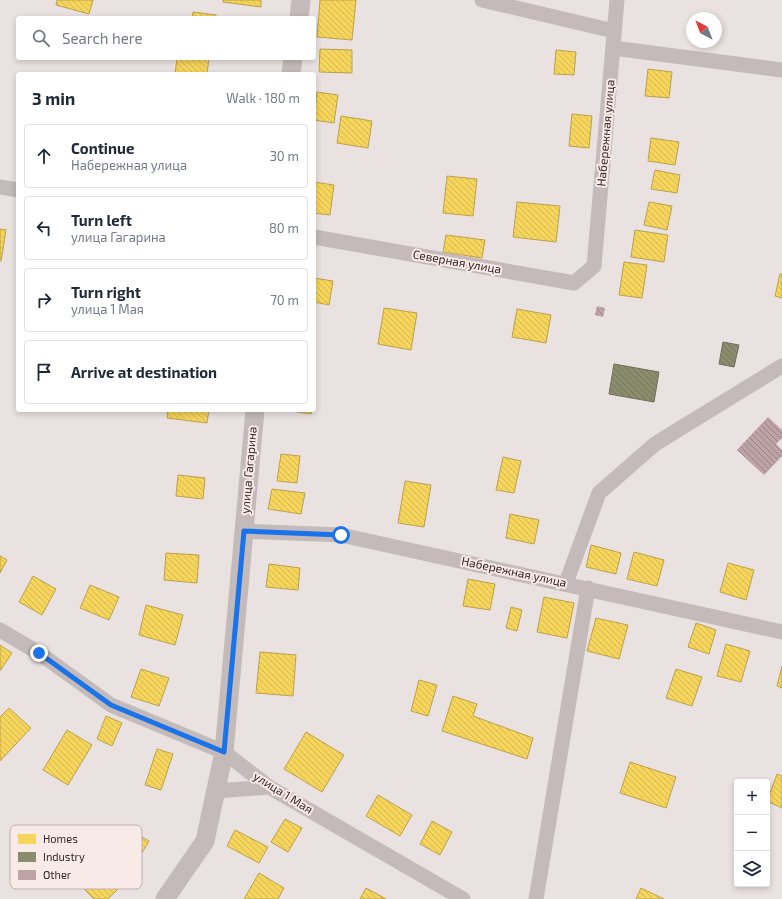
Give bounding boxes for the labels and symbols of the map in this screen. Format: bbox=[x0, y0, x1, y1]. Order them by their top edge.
north arrow bbox=[686, 12, 722, 48]
street label: Набережная улица bbox=[593, 79, 618, 187]
street label: Северная улица bbox=[412, 246, 503, 277]
street label: улица Гагарина bbox=[237, 426, 260, 514]
route start bbox=[332, 526, 350, 544]
street label: Набережная улица bbox=[460, 553, 568, 590]
route end bbox=[30, 644, 48, 662]
street label: улица 1 Мая bbox=[251, 768, 316, 817]
legend bbox=[10, 825, 142, 889]
text: Homes bbox=[43, 832, 78, 845]
text: Industry bbox=[43, 850, 85, 863]
text: Other bbox=[43, 868, 72, 881]

